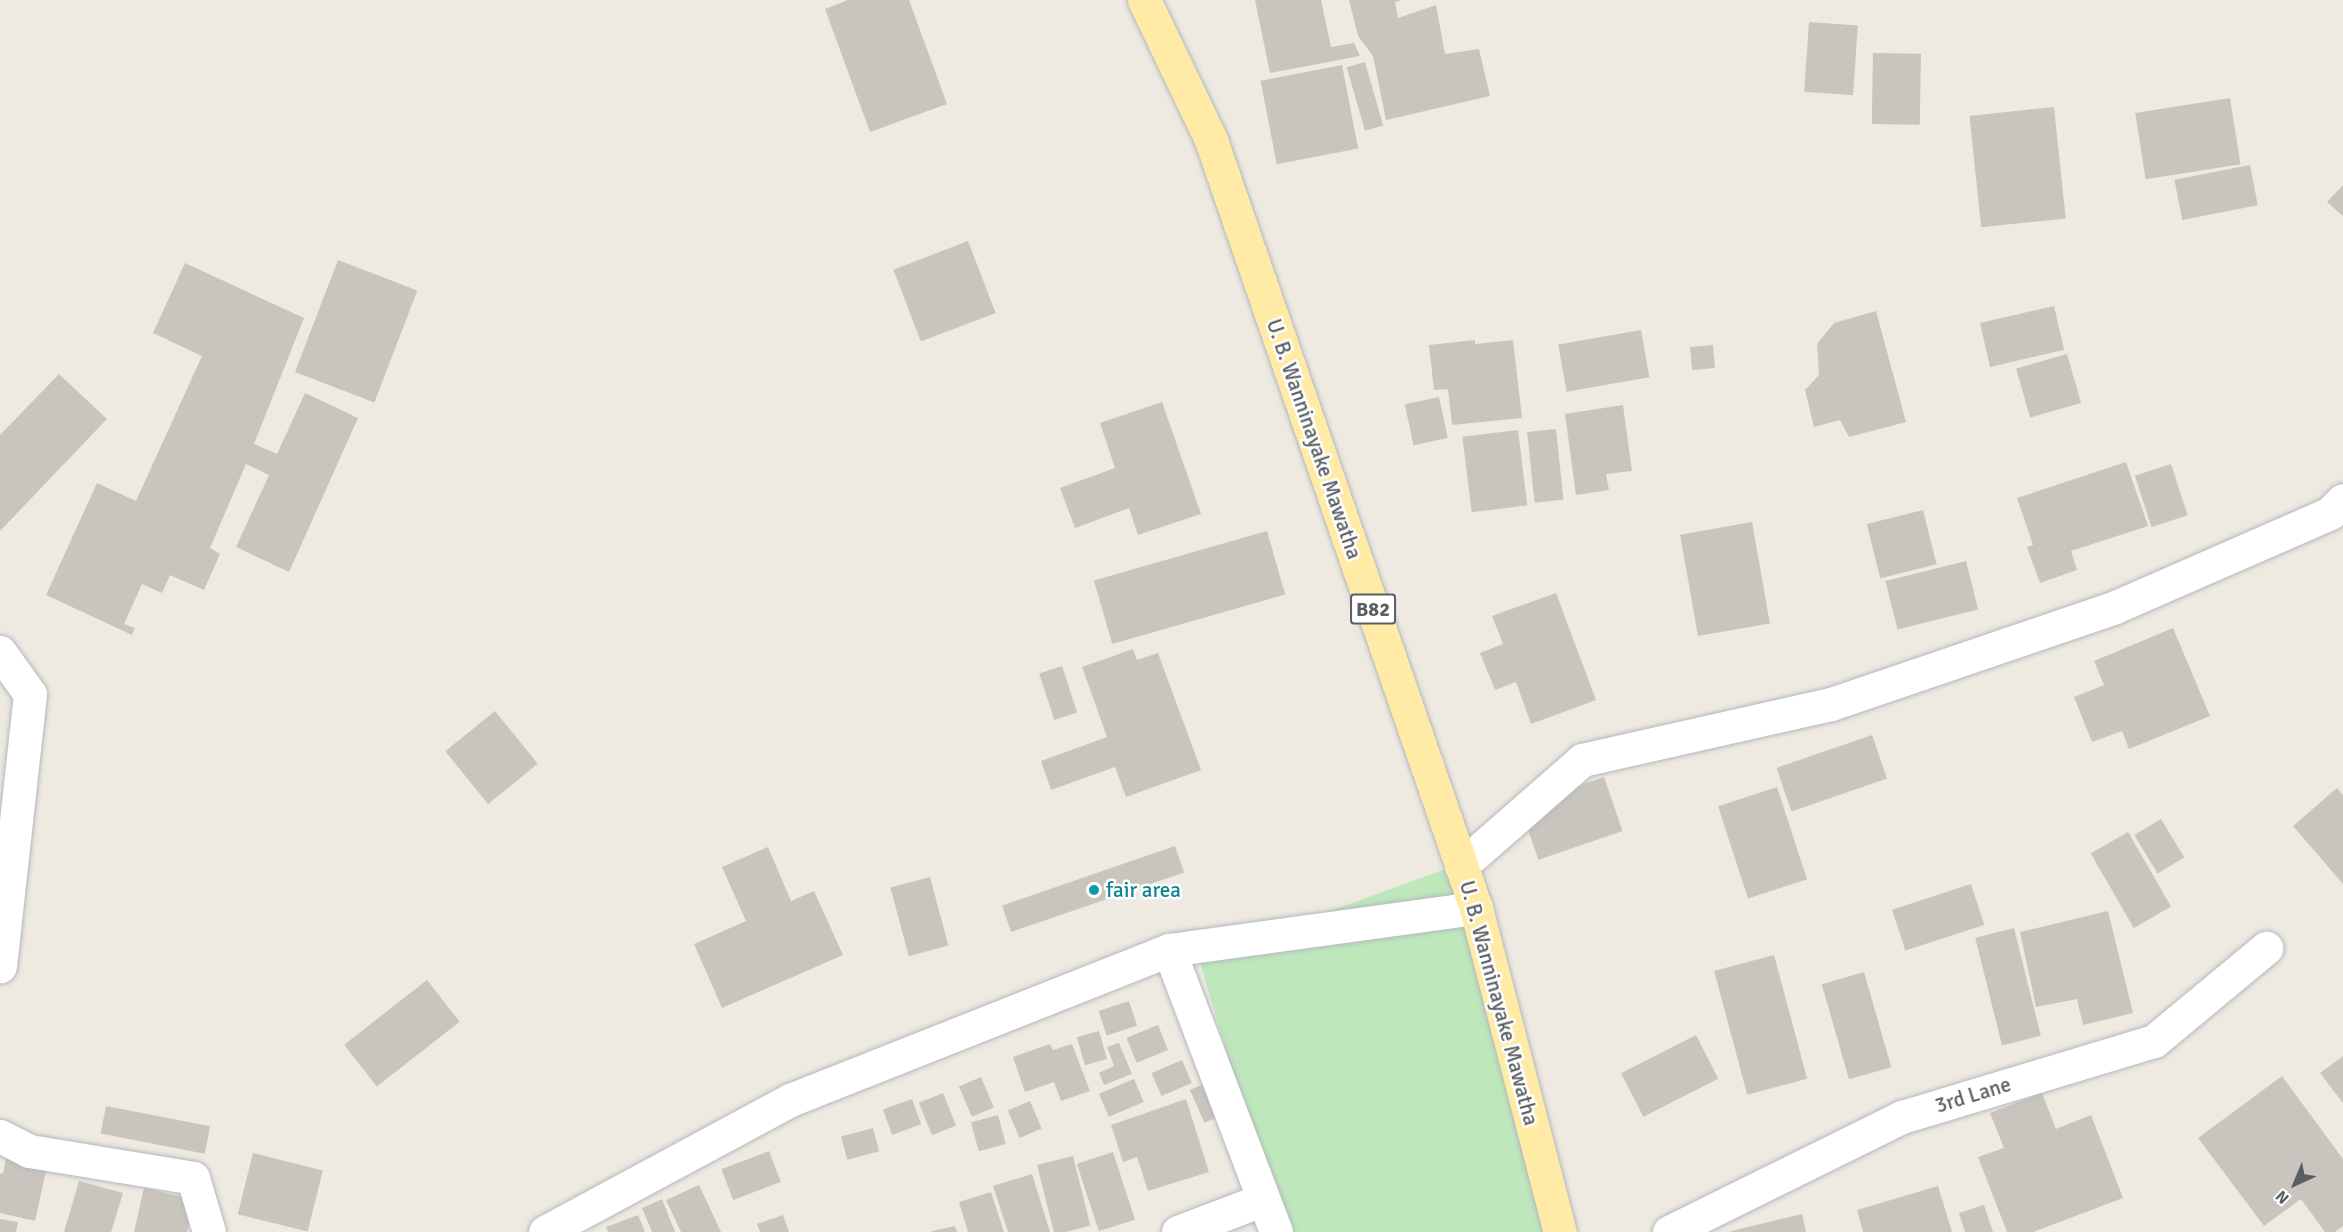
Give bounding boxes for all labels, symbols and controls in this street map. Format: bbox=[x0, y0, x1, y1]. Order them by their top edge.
street label: U. B. Wanninayake Mawatha bbox=[1261, 316, 1367, 562]
road number: B82 bbox=[1349, 592, 1397, 626]
place label: fair area bbox=[1106, 877, 1181, 903]
street label: U. B. Wanninayake Mawatha bbox=[1454, 878, 1544, 1128]
marker: fair area bbox=[1087, 883, 1101, 897]
street label: 3rd Lane bbox=[1932, 1072, 2014, 1118]
north arrow bbox=[2265, 1154, 2325, 1214]
text: N bbox=[2272, 1186, 2293, 1208]

